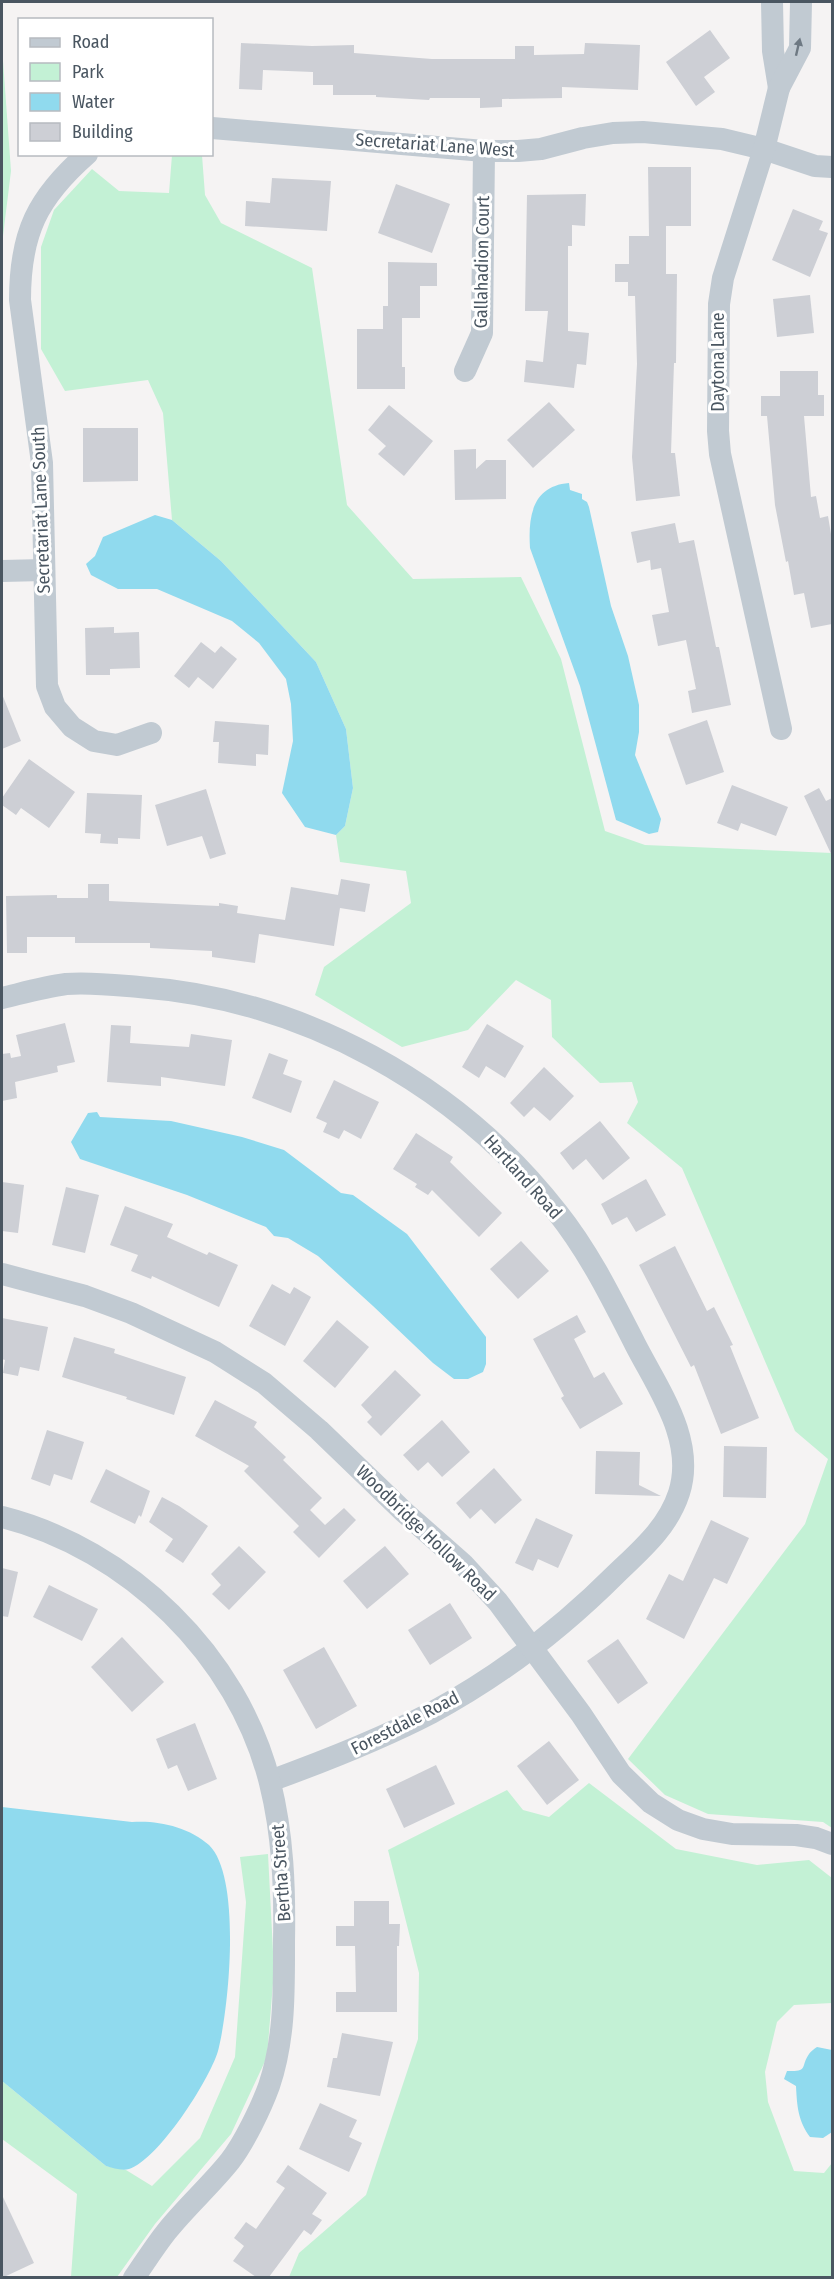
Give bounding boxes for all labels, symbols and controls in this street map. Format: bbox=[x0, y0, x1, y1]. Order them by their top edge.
legend bbox=[18, 18, 213, 156]
text: Road bbox=[72, 31, 109, 53]
one-way arrow bbox=[794, 37, 803, 56]
text: Park bbox=[72, 61, 105, 83]
text: Water bbox=[72, 91, 115, 113]
text: Building bbox=[72, 121, 133, 143]
street label: Secretariat Lane West bbox=[355, 128, 515, 162]
street label: Gallahadion Court bbox=[470, 195, 494, 329]
street label: Daytona Lane bbox=[707, 312, 729, 412]
street label: Secretariat Lane South bbox=[27, 426, 55, 594]
street label: Hartland Road bbox=[479, 1130, 567, 1224]
street label: Woodbridge Hollow Road bbox=[352, 1461, 500, 1605]
street label: Forestdale Road bbox=[347, 1686, 463, 1760]
street label: Bertha Street bbox=[267, 1823, 295, 1923]

